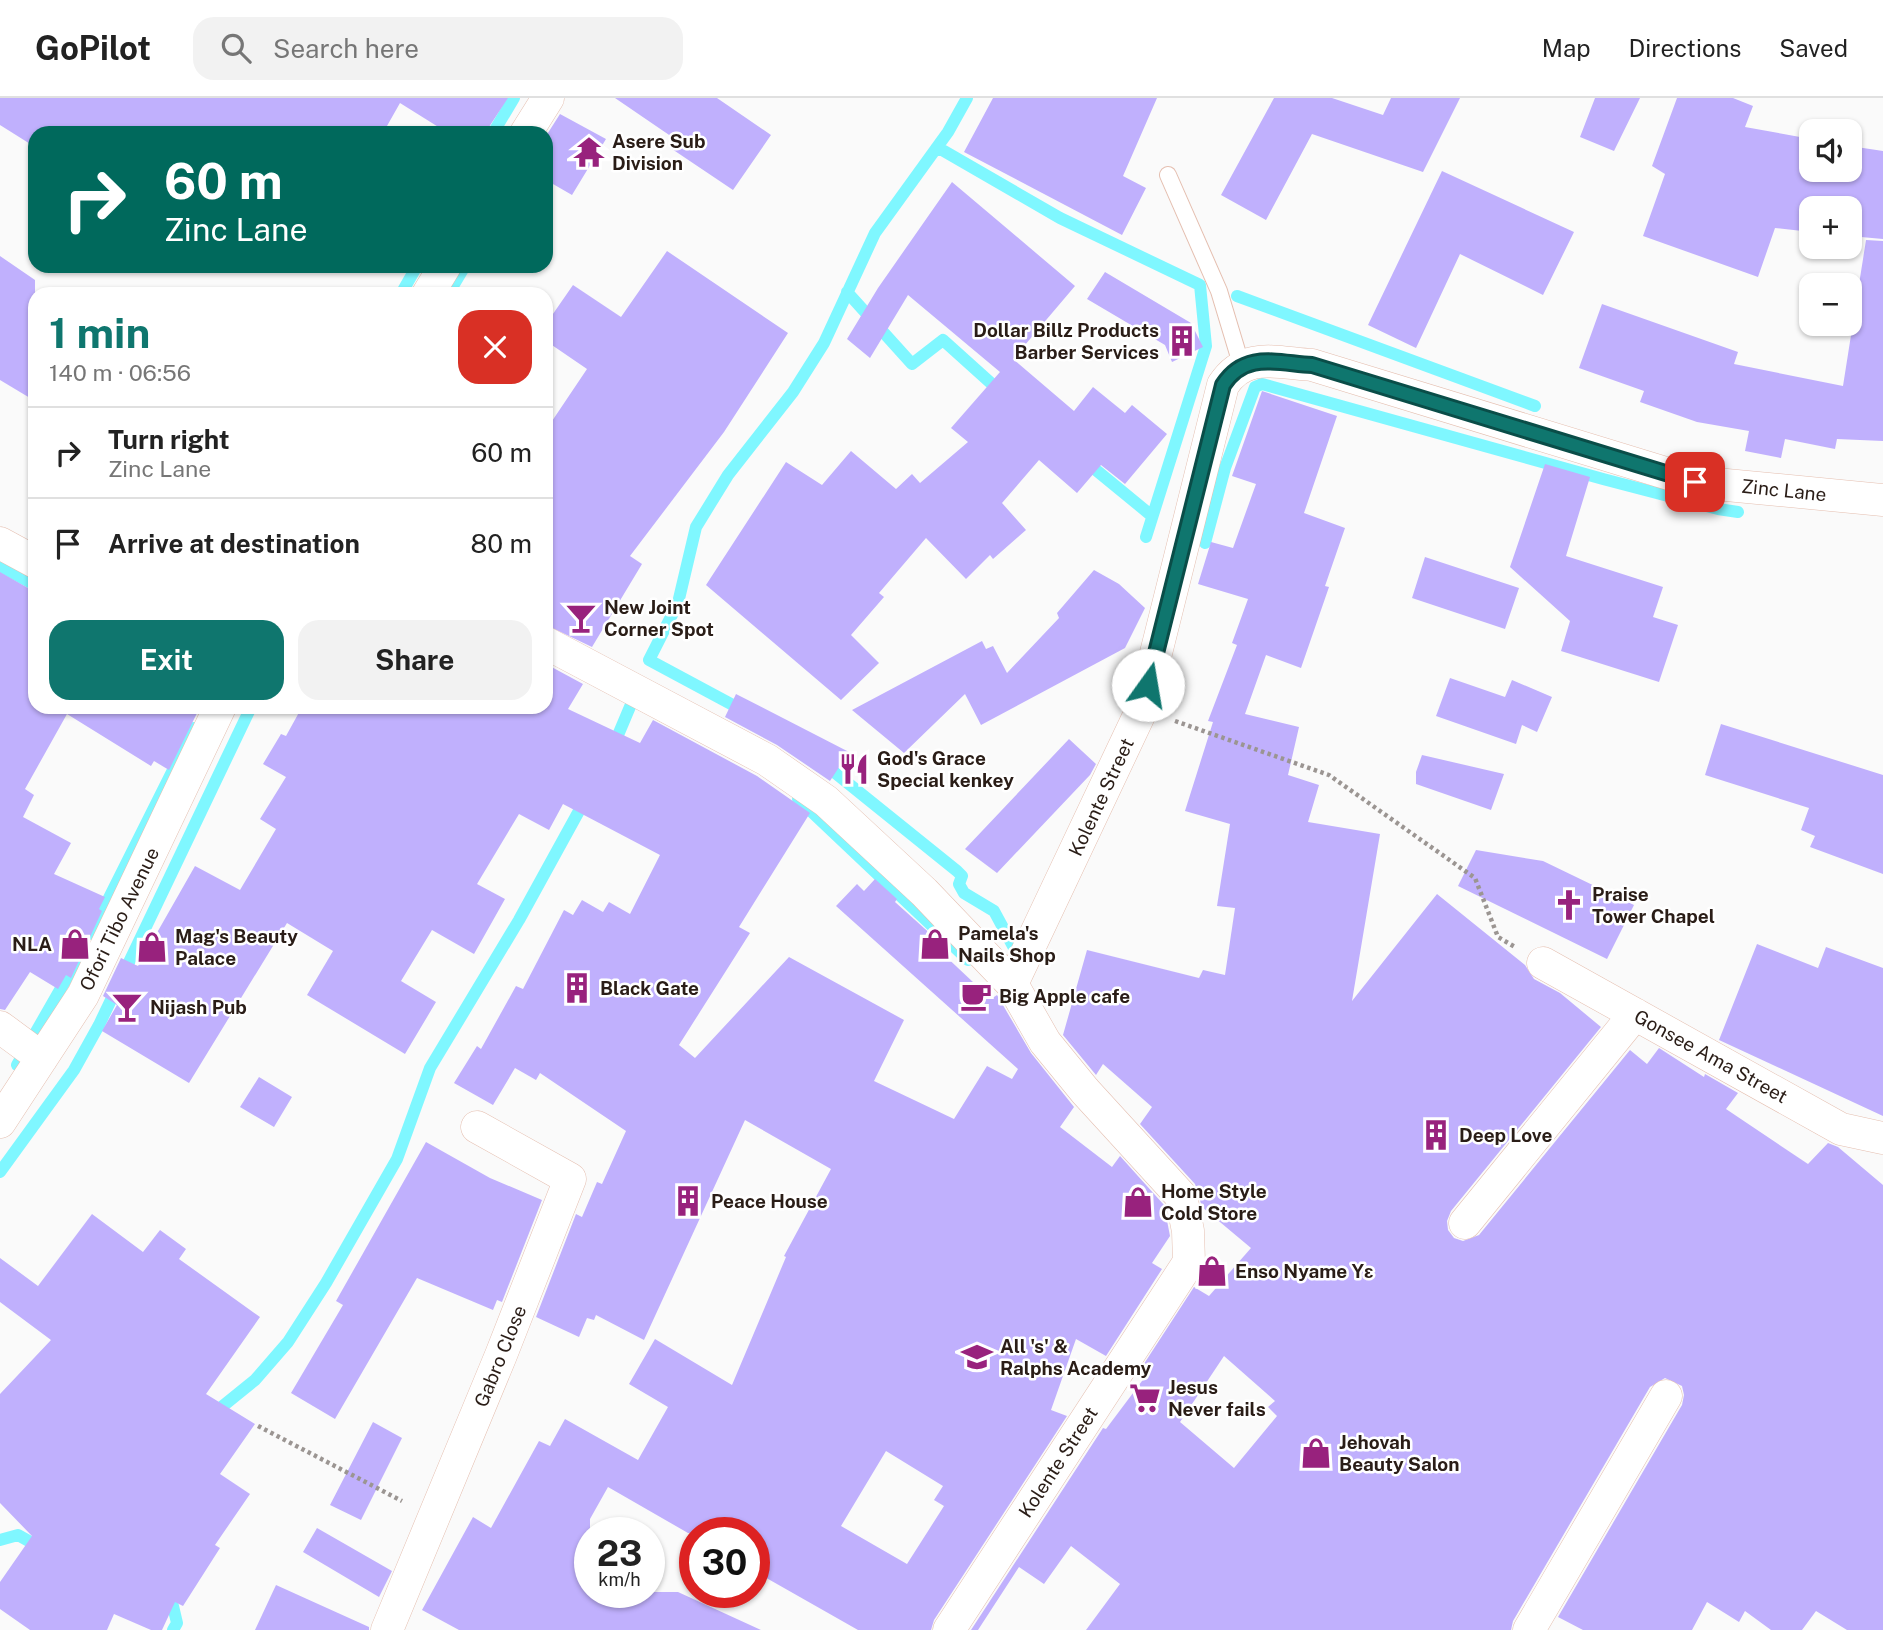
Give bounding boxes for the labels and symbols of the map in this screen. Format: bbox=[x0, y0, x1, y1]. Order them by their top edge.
place label: Asere Sub Division bbox=[612, 130, 706, 174]
temple icon: Asere Sub Division bbox=[572, 135, 606, 169]
place label: Dollar Billz Products Barber Services bbox=[973, 319, 1159, 363]
building icon: Dollar Billz Products Barber Services bbox=[1165, 324, 1199, 358]
pin bbox=[1665, 452, 1725, 512]
street label: Zinc Lane bbox=[1740, 475, 1828, 505]
place label: New Joint Corner Spot bbox=[604, 596, 714, 640]
bar icon: New Joint Corner Spot bbox=[564, 601, 598, 635]
position arrow bbox=[1111, 648, 1185, 722]
street label: Kolente Street bbox=[1064, 735, 1138, 859]
place label: God's Grace Special kenkey bbox=[877, 747, 1014, 791]
restaurant icon: God's Grace Special kenkey bbox=[837, 752, 871, 786]
street label: Ofori Tibo Avenue bbox=[75, 844, 163, 994]
place label: Praise Tower Chapel bbox=[1592, 883, 1715, 927]
church icon: Praise Tower Chapel bbox=[1552, 888, 1586, 922]
place label: Pamela's Nails Shop bbox=[958, 922, 1056, 966]
place label: Mag's Beauty Palace bbox=[175, 925, 298, 969]
shop icon: NLA bbox=[58, 927, 92, 961]
shop icon: Pamela's Nails Shop bbox=[918, 927, 952, 961]
shop icon: Mag's Beauty Palace bbox=[135, 930, 169, 964]
place label: NLA bbox=[12, 933, 52, 955]
building icon: Black Gate bbox=[560, 971, 594, 1005]
place label: Black Gate bbox=[600, 977, 699, 999]
cafe icon: Big Apple cafe bbox=[959, 979, 993, 1013]
place label: Big Apple cafe bbox=[999, 985, 1130, 1007]
bar icon: Nijash Pub bbox=[110, 990, 144, 1024]
place label: Nijash Pub bbox=[150, 996, 247, 1018]
street label: Gonsee Ama Street bbox=[1631, 1005, 1791, 1107]
building icon: Deep Love bbox=[1419, 1118, 1453, 1152]
place label: Deep Love bbox=[1459, 1124, 1552, 1146]
place label: Home Style Cold Store bbox=[1161, 1180, 1267, 1224]
building icon: Peace House bbox=[671, 1184, 705, 1218]
shop icon: Home Style Cold Store bbox=[1121, 1185, 1155, 1219]
place label: Peace House bbox=[711, 1190, 828, 1212]
shop icon: Enso Nyame Yɛ bbox=[1195, 1254, 1229, 1288]
place label: Enso Nyame Yɛ bbox=[1235, 1260, 1374, 1282]
street label: Gabro Close bbox=[470, 1302, 530, 1410]
place label: All 's' & Ralphs Academy bbox=[1000, 1335, 1152, 1379]
school or university icon: All 's' & Ralphs Academy bbox=[960, 1340, 994, 1374]
place label: Jesus Never fails bbox=[1168, 1376, 1266, 1420]
supermarket icon: Jesus Never fails bbox=[1128, 1381, 1162, 1415]
street label: Kolente Street bbox=[1014, 1402, 1102, 1522]
place label: Jehovah Beauty Salon bbox=[1339, 1431, 1460, 1475]
shop icon: Jehovah Beauty Salon bbox=[1299, 1436, 1333, 1470]
speed limit sign: 30 bbox=[679, 1517, 770, 1608]

